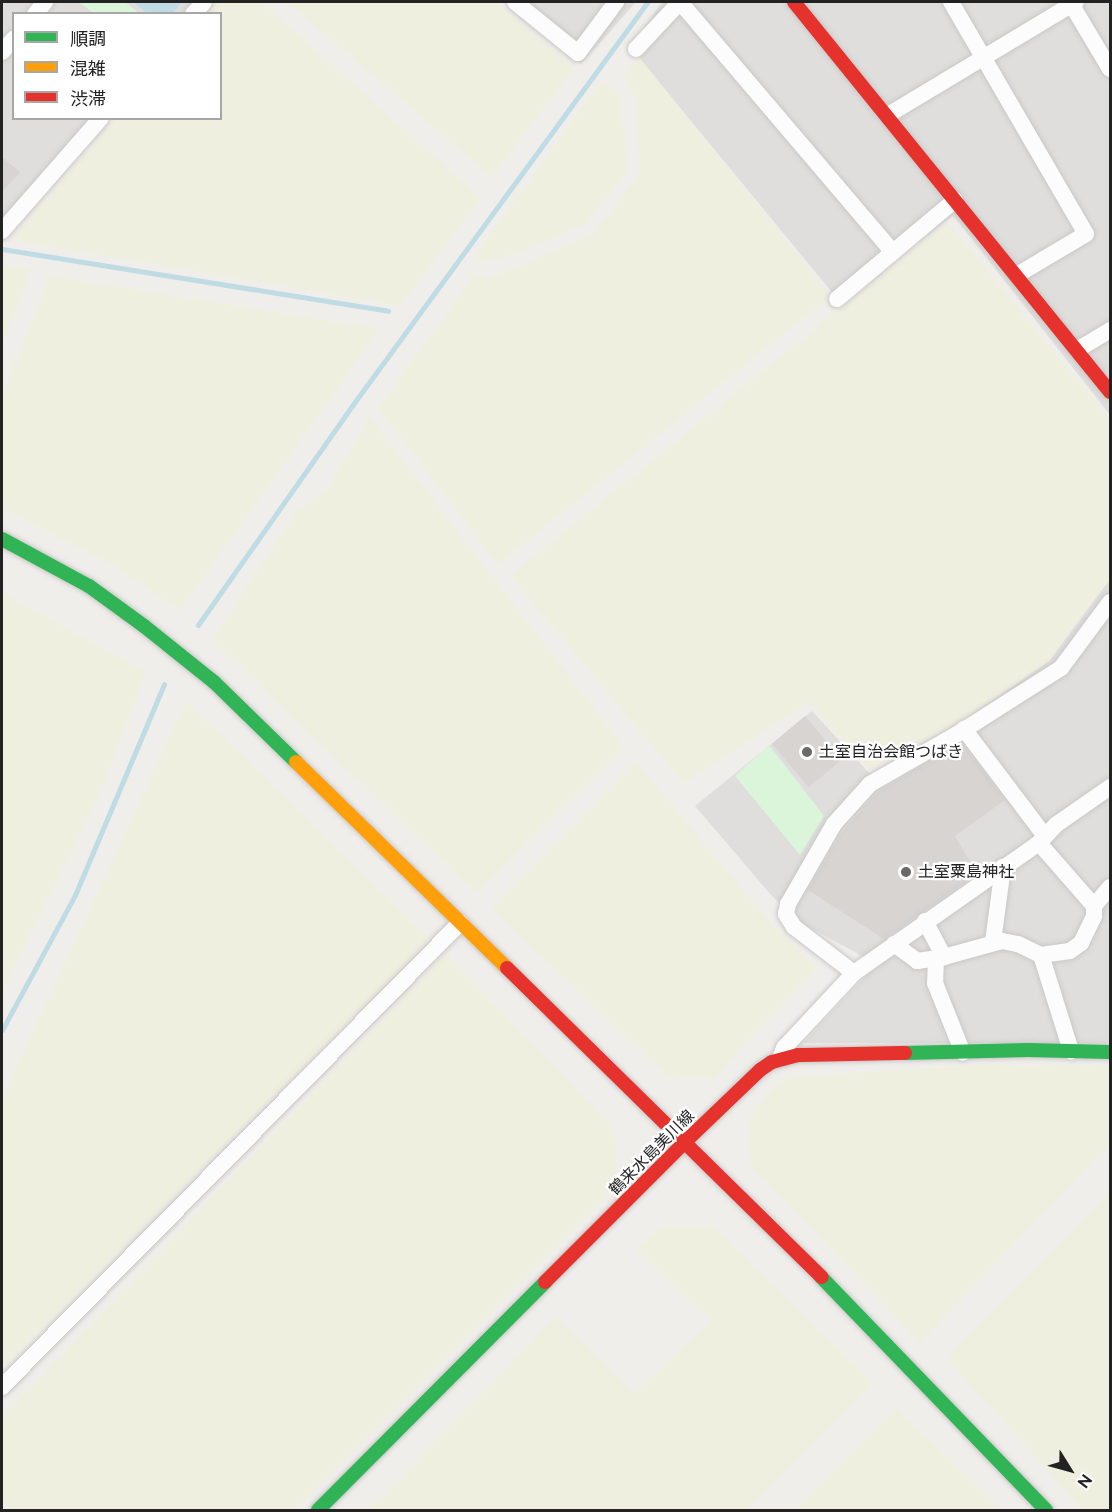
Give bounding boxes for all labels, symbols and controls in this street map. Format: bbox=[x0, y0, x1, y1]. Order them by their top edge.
legend bbox=[12, 12, 222, 120]
text: 順調 bbox=[70, 28, 106, 49]
text: 混雑 bbox=[70, 58, 106, 79]
text: 渋滞 bbox=[70, 88, 106, 109]
place label: 土室自治会館つばき bbox=[819, 742, 963, 762]
marker: 土室自治会館つばき bbox=[800, 745, 814, 759]
place label: 土室粟島神社 bbox=[918, 862, 1014, 882]
marker: 土室粟島神社 bbox=[899, 865, 913, 879]
street label: 鶴来水島美川線 bbox=[606, 1107, 698, 1199]
north arrow bbox=[1040, 1440, 1100, 1500]
text: N bbox=[1074, 1471, 1096, 1492]

